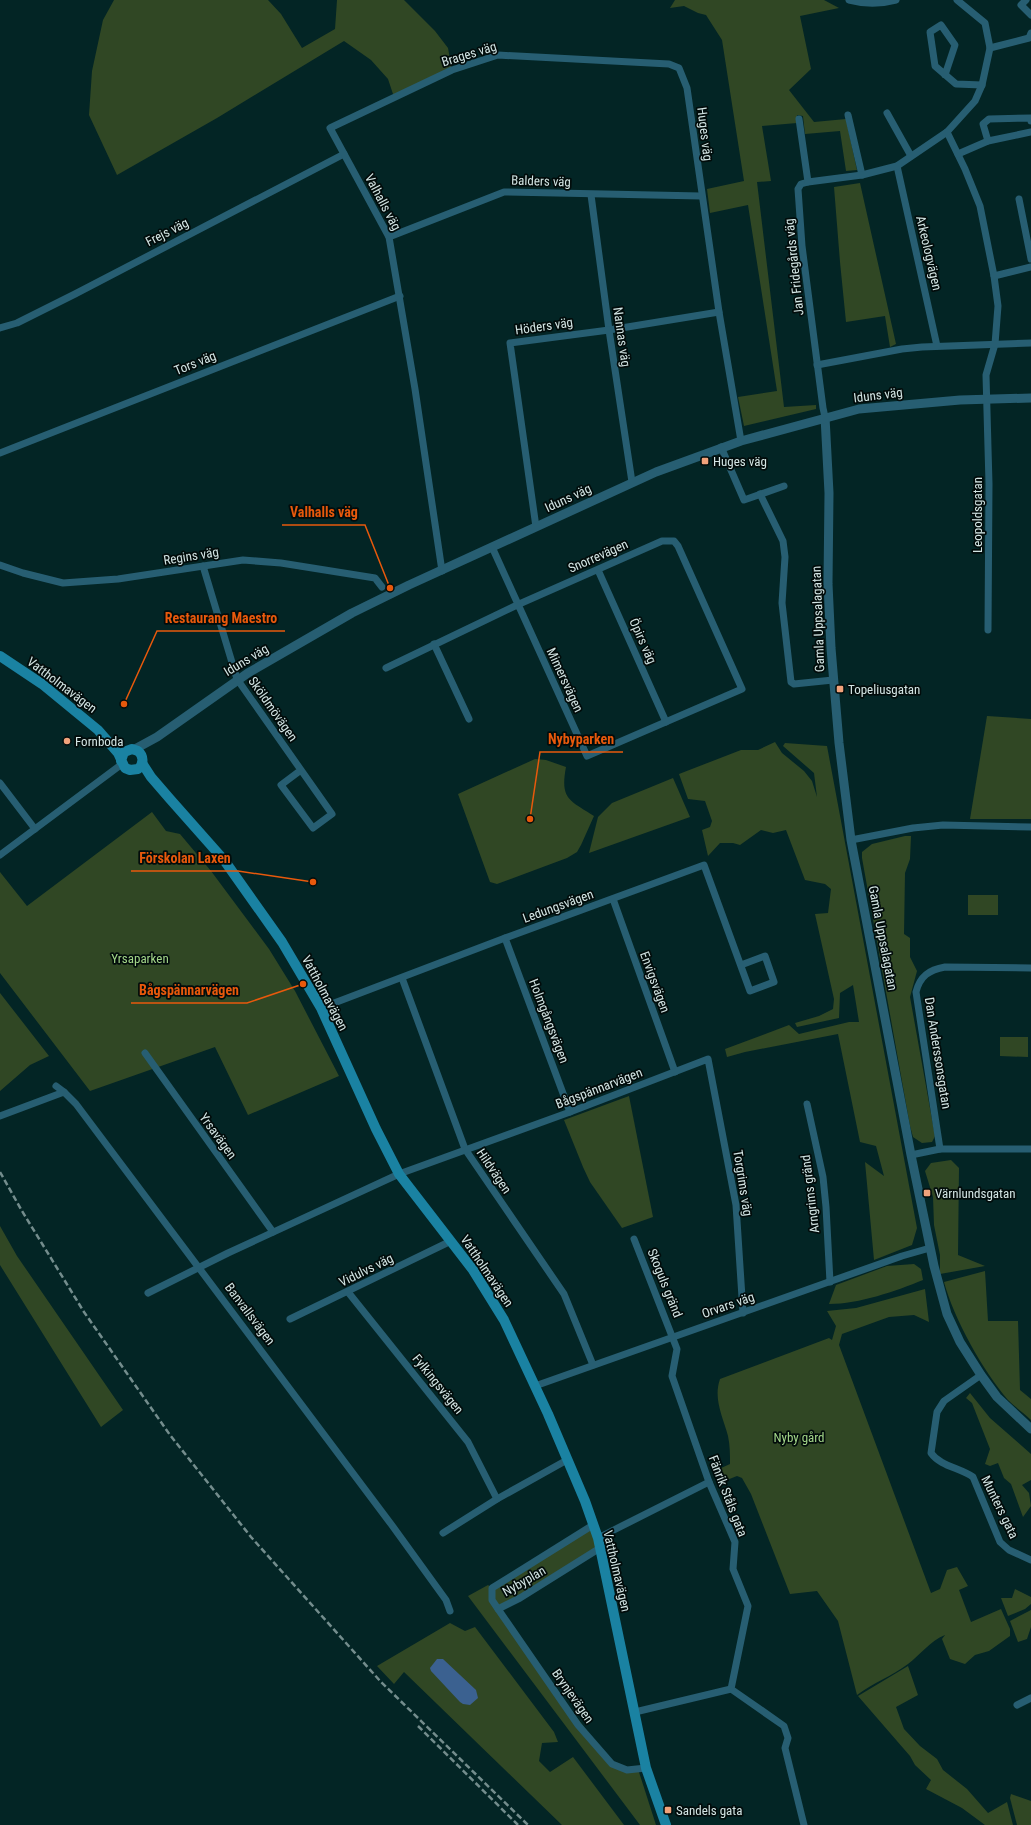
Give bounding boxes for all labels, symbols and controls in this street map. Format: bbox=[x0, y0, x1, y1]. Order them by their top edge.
street label: Brages väg bbox=[440, 39, 498, 69]
street label: Huges väg bbox=[694, 106, 716, 162]
street label: Valhalls väg bbox=[362, 171, 404, 233]
street label: Balders väg bbox=[511, 172, 571, 190]
street label: Arkeologvägen bbox=[913, 214, 945, 292]
street label: Frejs väg bbox=[143, 215, 191, 249]
street label: Jan Fridegårds väg bbox=[781, 218, 807, 316]
street label: Nannas väg bbox=[610, 306, 634, 368]
street label: Höders väg bbox=[514, 315, 574, 337]
street label: Tors väg bbox=[172, 348, 218, 378]
street label: Iduns väg bbox=[853, 385, 903, 405]
place label: Huges väg bbox=[713, 454, 767, 469]
marker: Huges väg bbox=[700, 456, 710, 466]
street label: Leopoldsgatan bbox=[970, 477, 985, 553]
street label: Iduns väg bbox=[542, 481, 594, 515]
callout: Valhalls väg bbox=[282, 499, 365, 525]
text: Valhalls väg bbox=[290, 504, 358, 520]
street label: Snorrevägen bbox=[566, 536, 630, 576]
street label: Regins väg bbox=[162, 544, 220, 568]
street label: Gamla Uppsalagatan bbox=[809, 566, 827, 672]
callout: Restaurang Maestro bbox=[157, 605, 285, 631]
text: Restaurang Maestro bbox=[165, 610, 277, 626]
street label: Öpirs väg bbox=[626, 616, 660, 666]
street label: Iduns väg bbox=[221, 641, 271, 679]
street label: Mimersvägen bbox=[544, 646, 586, 714]
street label: Vattholmavägen bbox=[24, 654, 100, 716]
street label: Sköldmövägen bbox=[245, 674, 301, 744]
place label: Topeliusgatan bbox=[848, 682, 920, 697]
marker: Topeliusgatan bbox=[835, 684, 845, 694]
callout: Nybyparken bbox=[540, 726, 623, 752]
text: Nybyparken bbox=[548, 731, 614, 747]
place label: Fornboda bbox=[75, 734, 124, 749]
marker: Fornboda bbox=[62, 736, 72, 746]
callout: Förskolan Laxen bbox=[131, 845, 238, 871]
text: Förskolan Laxen bbox=[139, 850, 231, 866]
street label: Gamla Uppsalagatan bbox=[865, 884, 901, 992]
street label: Ledungsvägen bbox=[521, 886, 595, 926]
street label: Envigsvägen bbox=[637, 949, 673, 1015]
park label: Yrsaparken bbox=[111, 951, 169, 966]
street label: Vattholmavägen bbox=[299, 953, 351, 1033]
callout: Bågspännarvägen bbox=[131, 977, 247, 1003]
street label: Holmgångsvägen bbox=[526, 977, 572, 1065]
text: Bågspännarvägen bbox=[139, 982, 239, 998]
street label: Dan Anderssonsgatan bbox=[922, 996, 954, 1110]
street label: Bågspännarvägen bbox=[554, 1065, 644, 1111]
street label: Yrsavägen bbox=[196, 1110, 240, 1162]
street label: Hildvägen bbox=[474, 1146, 514, 1196]
street label: Torgrims väg bbox=[730, 1149, 756, 1217]
street label: Arngrims gränd bbox=[798, 1154, 822, 1234]
place label: Värnlundsgatan bbox=[935, 1186, 1015, 1201]
marker: Värnlundsgatan bbox=[922, 1188, 932, 1198]
street label: Vattholmavägen bbox=[458, 1232, 516, 1310]
street label: Skoguls gränd bbox=[644, 1246, 686, 1320]
street label: Vidulvs väg bbox=[336, 1250, 396, 1290]
street label: Banvallsvägen bbox=[222, 1280, 278, 1348]
street label: Orvars väg bbox=[700, 1289, 756, 1321]
street label: Fylkingsvägen bbox=[409, 1351, 467, 1417]
park label: Nyby gård bbox=[773, 1430, 825, 1445]
street label: Fänrik Ståls gata bbox=[706, 1453, 750, 1539]
street label: Munters gata bbox=[978, 1473, 1022, 1541]
street label: Vattholmavägen bbox=[600, 1529, 634, 1613]
street label: Nybyplan bbox=[500, 1563, 548, 1599]
street label: Brynjevägen bbox=[549, 1666, 597, 1726]
place label: Sandels gata bbox=[676, 1803, 742, 1818]
marker: Sandels gata bbox=[663, 1805, 673, 1815]

